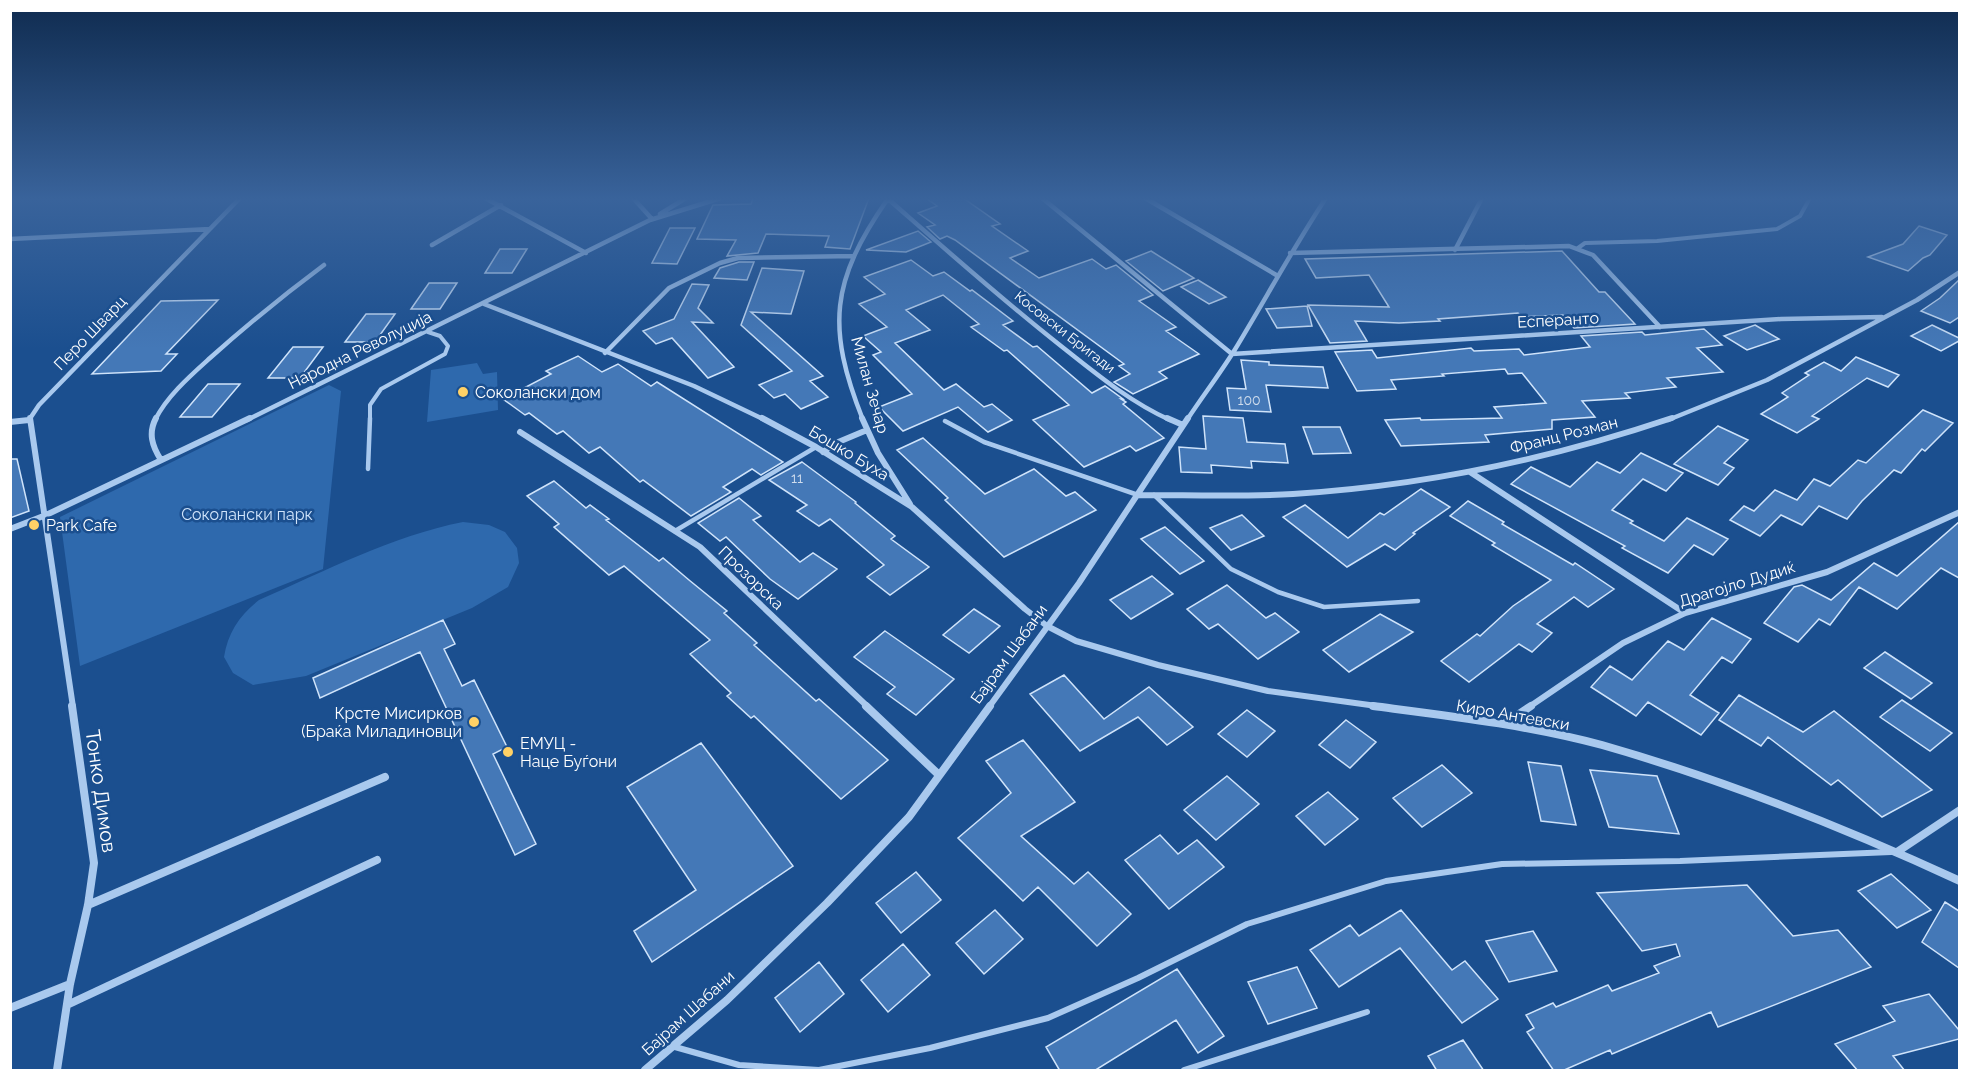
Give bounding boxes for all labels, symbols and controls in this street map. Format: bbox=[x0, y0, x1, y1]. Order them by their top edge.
street label: Косовски Бригади bbox=[1012, 288, 1118, 376]
street label: Перо Шварц bbox=[50, 292, 130, 374]
street label: Народна Револуција bbox=[285, 307, 435, 393]
street label: Есперанто bbox=[1517, 308, 1599, 332]
street label: Милан Зечар bbox=[847, 334, 893, 436]
place label: Соколански дом bbox=[475, 383, 601, 402]
marker: Соколански дом bbox=[456, 385, 470, 399]
house number: 100 bbox=[1237, 392, 1261, 408]
street label: Франц Розман bbox=[1508, 412, 1620, 458]
street label: Бошко Буха bbox=[806, 422, 892, 484]
house number: 11 bbox=[791, 470, 803, 486]
park label: Соколански парк bbox=[181, 505, 313, 524]
place label: Park Cafe bbox=[46, 516, 117, 535]
marker: Park Cafe bbox=[27, 518, 41, 532]
street label: Прозорска bbox=[714, 542, 788, 614]
street label: Драгојло Дудиќ bbox=[1677, 557, 1797, 611]
street label: Бајрам Шабани bbox=[967, 601, 1051, 707]
street label: Киро Антевски bbox=[1455, 696, 1571, 734]
place label: Крсте Мисирков (Браќа Миладиновци bbox=[301, 704, 462, 741]
marker: Крсте Мисирков (Браќа Миладиновци bbox=[467, 715, 481, 729]
street label: Тонко Димов bbox=[80, 728, 122, 854]
place label: ЕМУЦ - Наце Буѓони bbox=[520, 734, 617, 771]
marker: ЕМУЦ - Наце Буѓони bbox=[501, 745, 515, 759]
street label: Бајрам Шабани bbox=[638, 967, 738, 1059]

